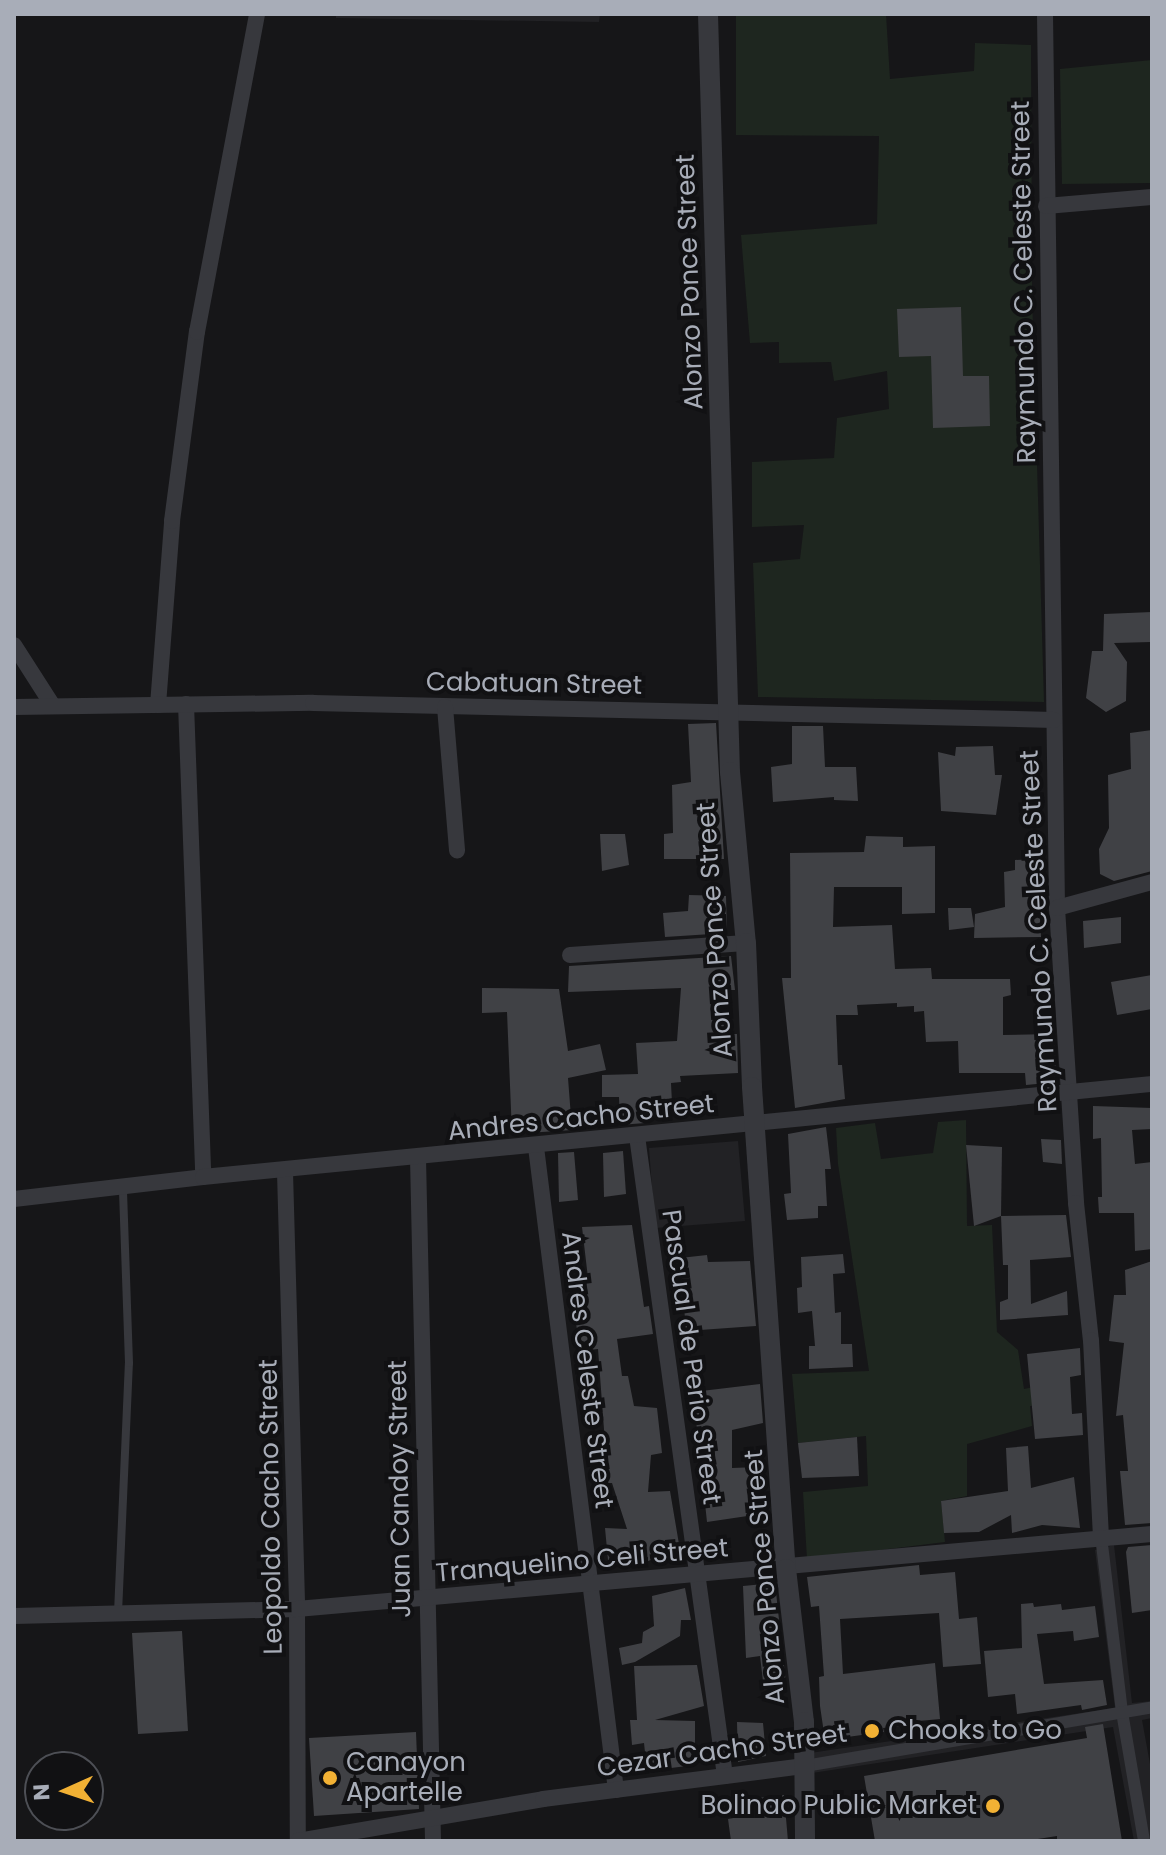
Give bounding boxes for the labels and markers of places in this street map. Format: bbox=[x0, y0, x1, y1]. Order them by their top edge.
place label: Chooks to Go bbox=[888, 1715, 1062, 1747]
marker: Chooks to Go bbox=[863, 1722, 881, 1740]
place label: Canayon Apartelle bbox=[346, 1747, 466, 1808]
marker: Canayon Apartelle bbox=[321, 1769, 339, 1787]
place label: Bolinao Public Market bbox=[700, 1790, 977, 1822]
marker: Bolinao Public Market bbox=[984, 1797, 1002, 1815]

